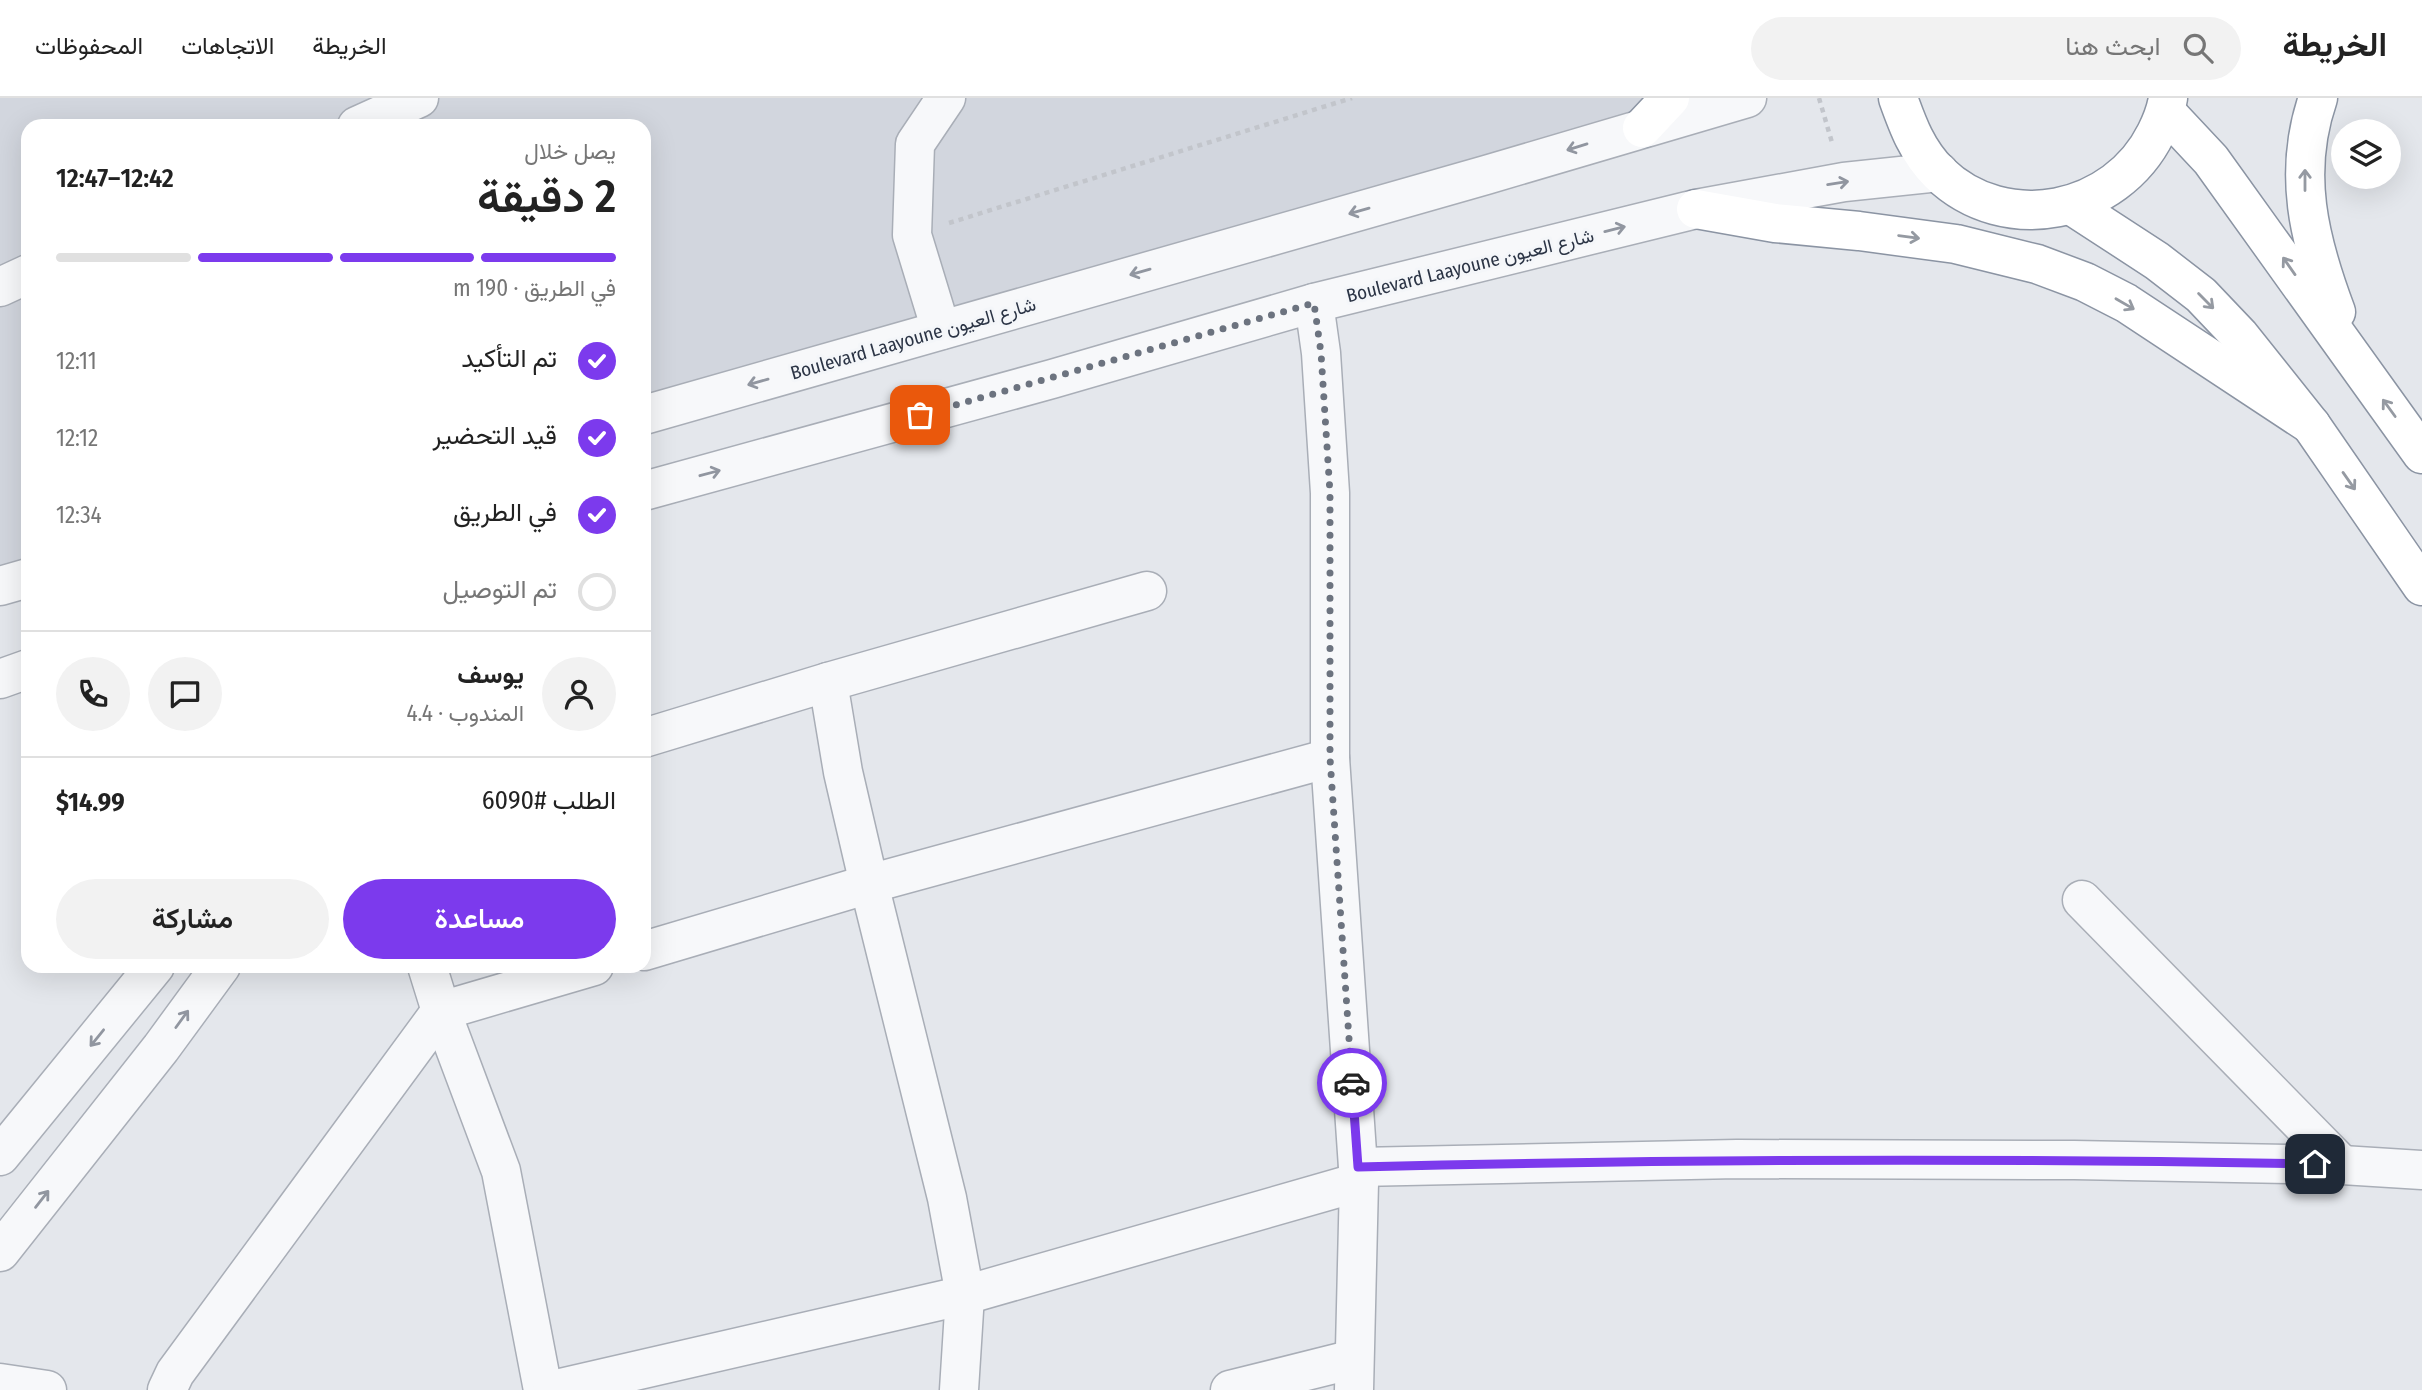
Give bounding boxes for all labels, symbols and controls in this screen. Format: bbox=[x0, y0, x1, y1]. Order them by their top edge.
search box bbox=[1751, 17, 2241, 80]
text: الخريطة bbox=[2283, 25, 2387, 65]
icon: search bbox=[2179, 29, 2217, 67]
text: ابحث هنا bbox=[2065, 31, 2161, 62]
text: المحفوظات bbox=[35, 32, 143, 60]
text: الاتجاهات bbox=[181, 32, 274, 60]
text: الخريطة bbox=[312, 32, 387, 60]
map controls bbox=[2331, 119, 2401, 189]
button: layers bbox=[2331, 119, 2401, 189]
text: يصل خلال bbox=[524, 137, 616, 165]
one-way arrow bbox=[1566, 142, 1588, 155]
text: 12:42–12:47 bbox=[56, 163, 174, 194]
text: 2 دقيقة bbox=[477, 169, 616, 224]
one-way arrow bbox=[2298, 169, 2311, 192]
one-way arrow bbox=[1826, 176, 1849, 189]
one-way arrow bbox=[1348, 205, 1370, 218]
one-way arrow bbox=[1604, 222, 1626, 235]
street label: Boulevard Laayoune شارع العيون bbox=[1344, 224, 1596, 308]
one-way arrow bbox=[1898, 231, 1920, 244]
one-way arrow bbox=[2282, 257, 2296, 276]
one-way arrow bbox=[1129, 267, 1151, 280]
text: في الطريق · 190 m bbox=[453, 274, 616, 302]
street label: Boulevard Laayoune شارع العيون bbox=[788, 292, 1039, 386]
one-way arrow bbox=[2198, 293, 2215, 310]
one-way arrow bbox=[2115, 297, 2135, 311]
icon: check bbox=[578, 342, 616, 380]
text: تم التأكيد bbox=[461, 343, 557, 374]
text: 12:11 bbox=[56, 347, 97, 375]
one-way arrow bbox=[747, 377, 769, 390]
pin bbox=[890, 385, 950, 445]
icon: bag bbox=[901, 396, 939, 434]
one-way arrow bbox=[2382, 399, 2397, 418]
icon: check bbox=[578, 419, 616, 457]
text: قيد التحضير bbox=[432, 420, 557, 451]
text: 12:12 bbox=[56, 424, 98, 452]
one-way arrow bbox=[699, 466, 721, 479]
one-way arrow bbox=[2342, 471, 2356, 490]
icon: check bbox=[578, 496, 616, 534]
text: في الطريق bbox=[453, 497, 557, 528]
text: 12:34 bbox=[56, 501, 102, 529]
text: تم التوصيل bbox=[443, 574, 557, 605]
button: phone bbox=[56, 657, 130, 731]
button: chat bbox=[148, 657, 222, 731]
button: person bbox=[542, 657, 616, 731]
text: يوسف bbox=[457, 659, 524, 690]
text: المندوب · 4.4 bbox=[406, 699, 524, 727]
text: الطلب #6090 bbox=[482, 785, 616, 816]
text: $14.99 bbox=[56, 787, 125, 818]
button: مشاركة bbox=[56, 879, 329, 959]
button: مساعدة bbox=[343, 879, 616, 959]
one-way arrow bbox=[175, 1010, 189, 1029]
one-way arrow bbox=[89, 1028, 104, 1046]
courier bbox=[1317, 1048, 1387, 1118]
icon: car bbox=[1333, 1064, 1371, 1102]
pin bbox=[2285, 1134, 2345, 1194]
icon: home bbox=[2296, 1145, 2334, 1183]
one-way arrow bbox=[35, 1190, 50, 1208]

